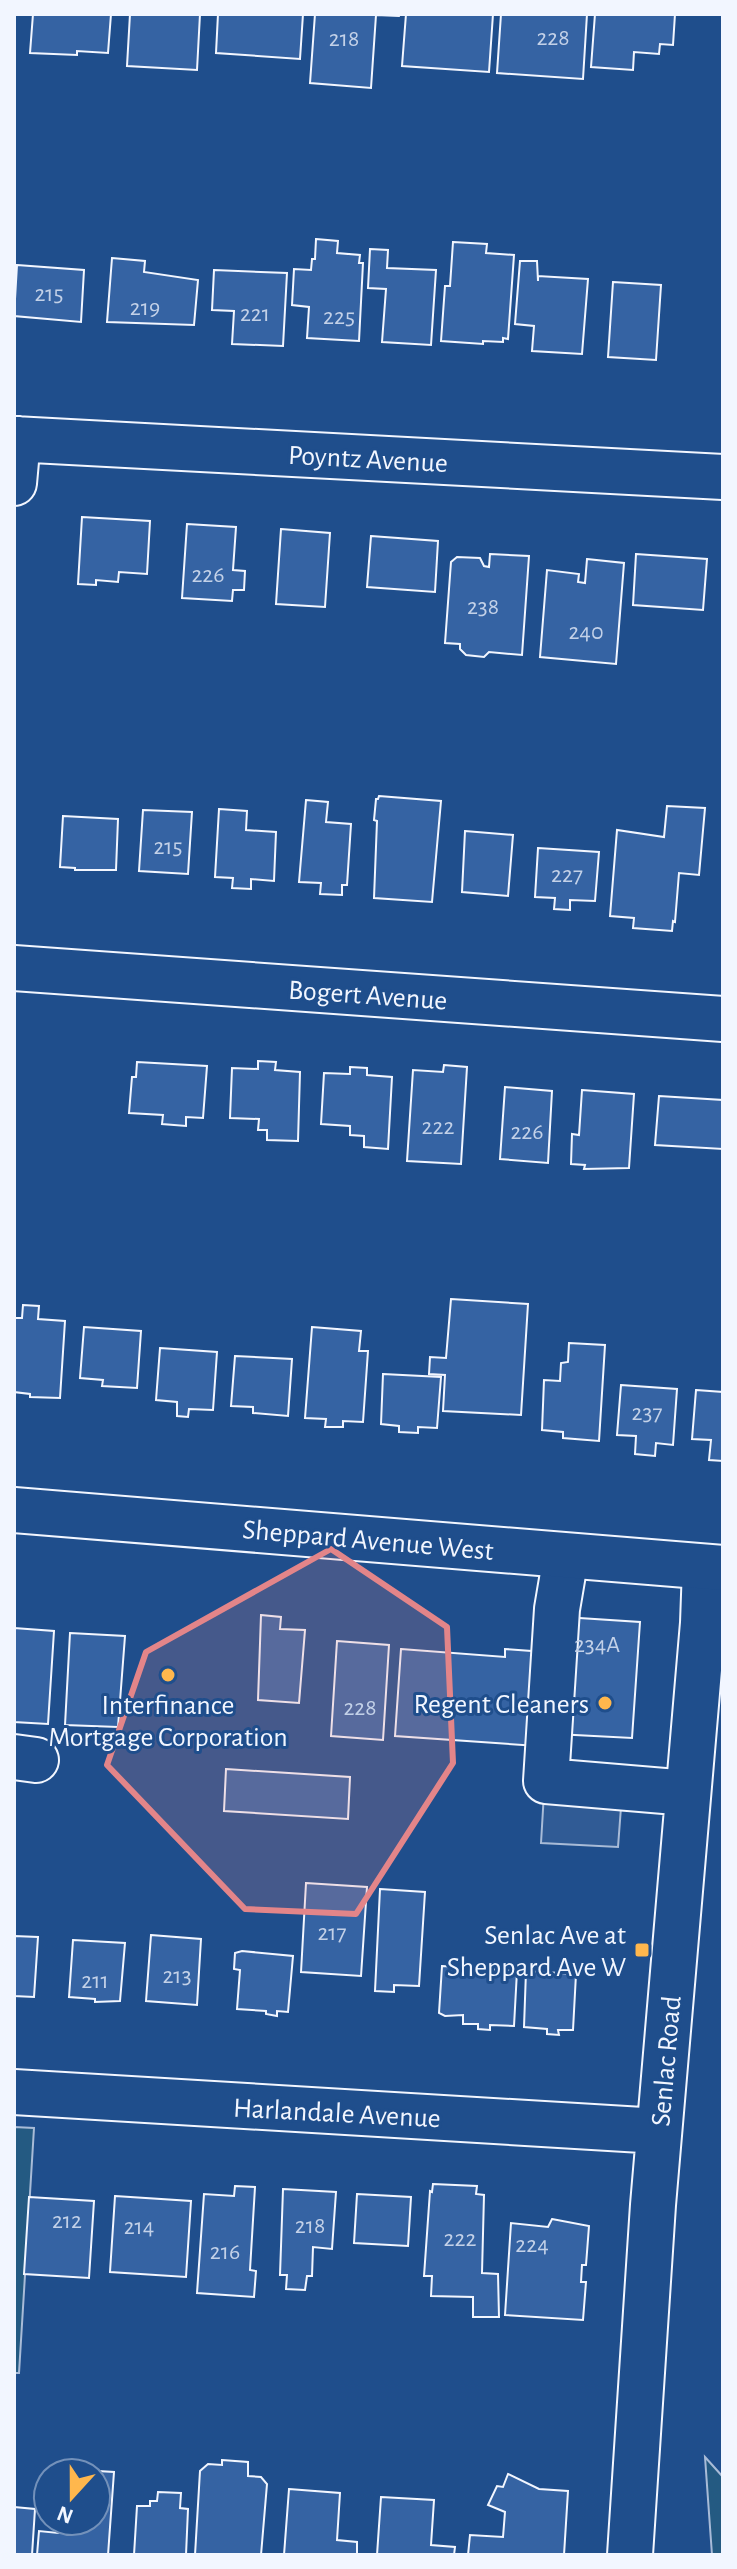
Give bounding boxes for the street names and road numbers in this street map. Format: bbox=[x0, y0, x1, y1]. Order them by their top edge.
street label: Poyntz Avenue bbox=[287, 442, 448, 478]
street label: Bogert Avenue bbox=[287, 976, 448, 1016]
street label: Sheppard Avenue West bbox=[241, 1516, 495, 1566]
street label: Senlac Road bbox=[647, 1995, 687, 2128]
street label: Harlandale Avenue bbox=[232, 2095, 441, 2133]

